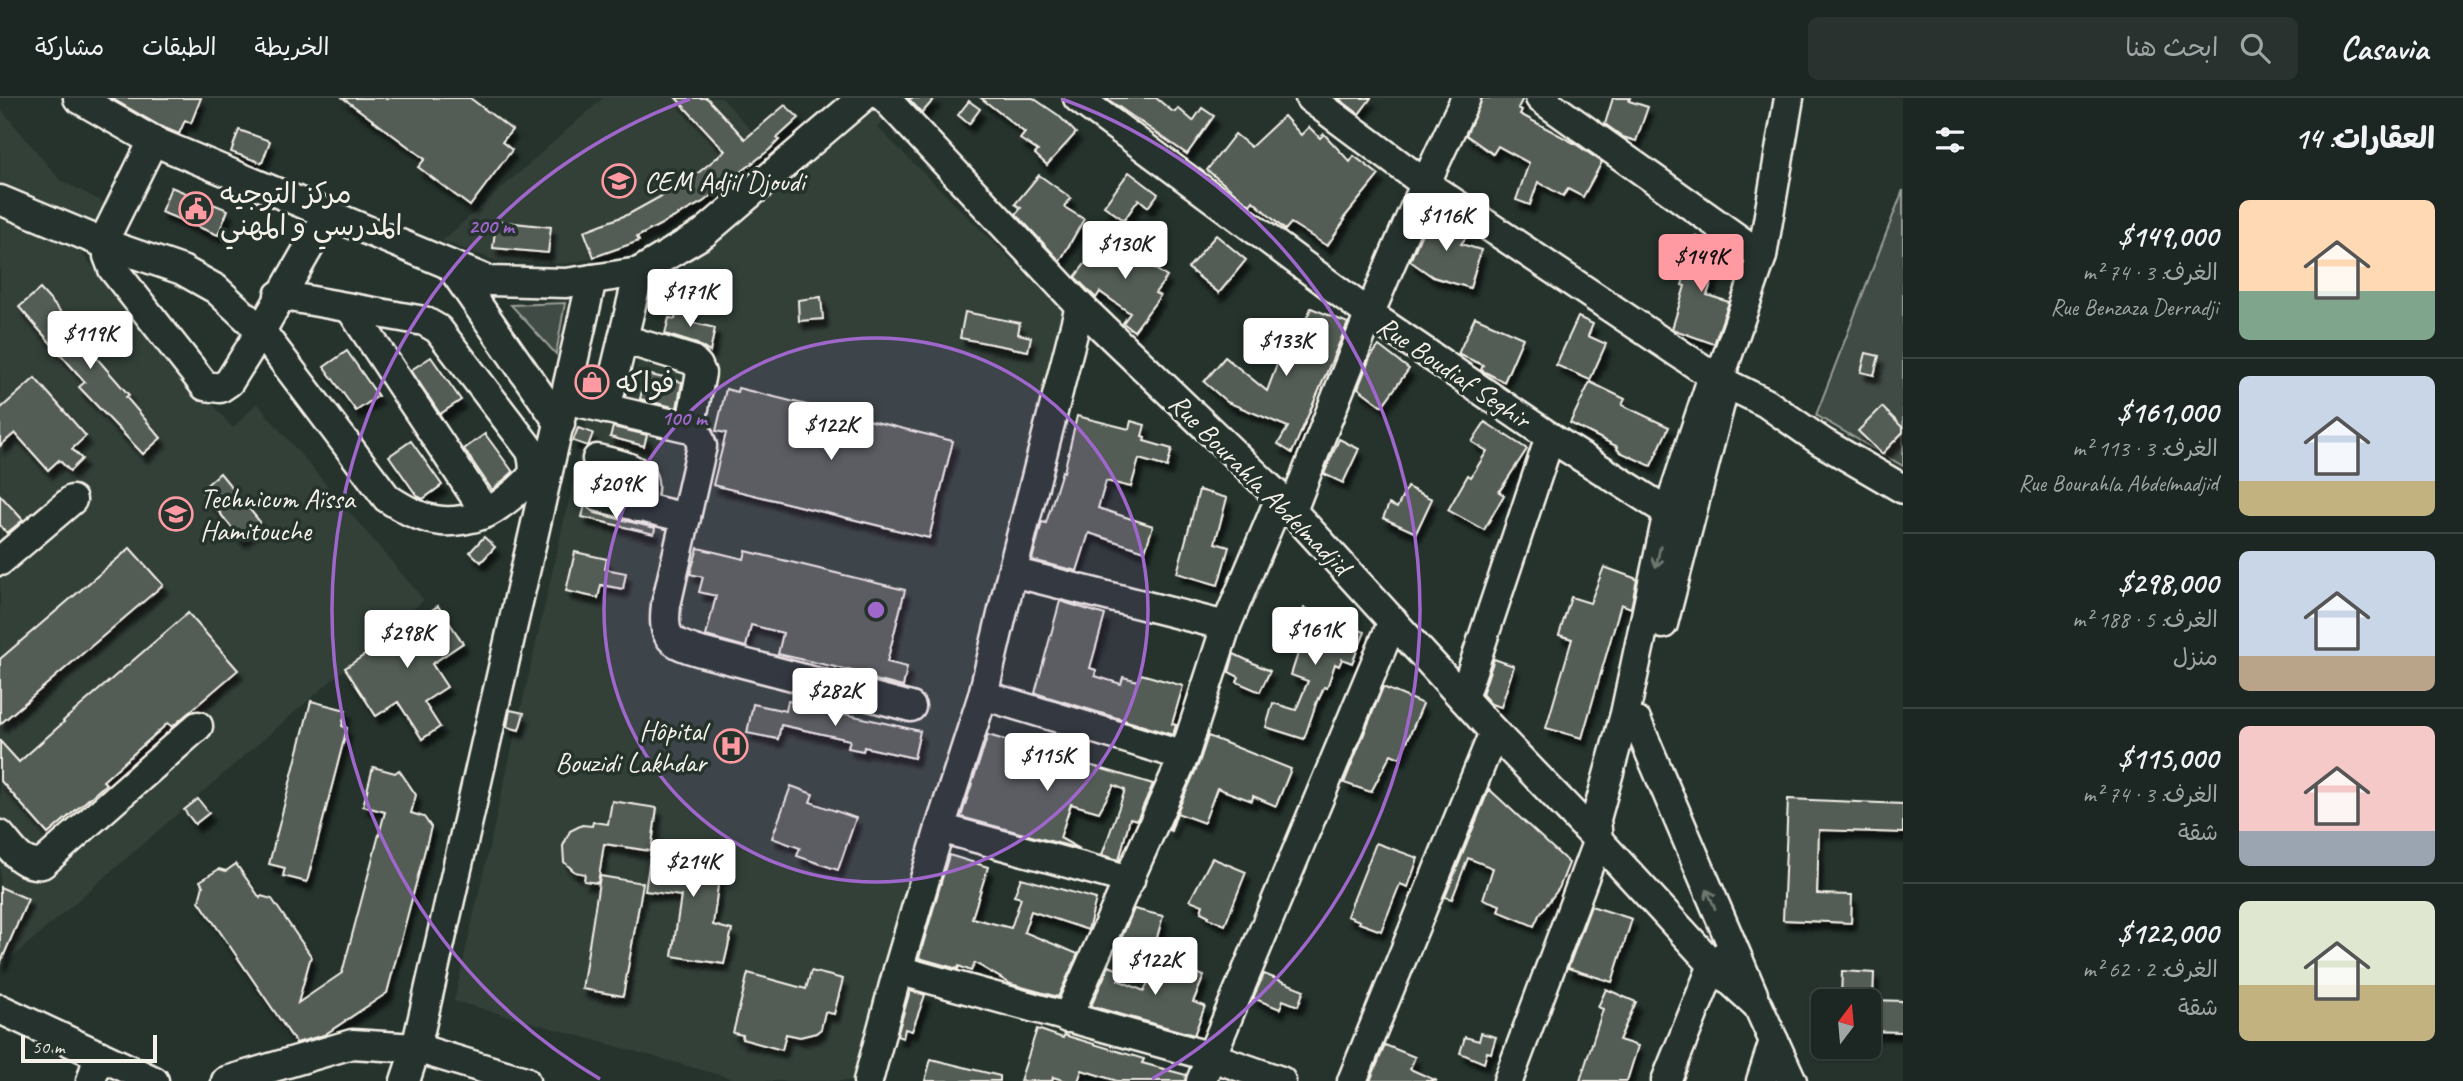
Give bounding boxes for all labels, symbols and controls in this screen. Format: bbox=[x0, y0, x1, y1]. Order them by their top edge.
search box bbox=[1808, 17, 2298, 80]
text: Casavia bbox=[2340, 27, 2428, 69]
icon: search bbox=[2236, 29, 2274, 67]
text: ابحث هنا bbox=[2125, 31, 2218, 64]
text: مشاركة bbox=[35, 32, 104, 62]
text: الطبقات bbox=[142, 32, 217, 62]
text: الخريطة bbox=[255, 32, 329, 62]
text: العقارات: 14 bbox=[2294, 119, 2435, 157]
icon: filters bbox=[1931, 121, 1969, 159]
school or university icon: CEM Adjil Djoudi bbox=[600, 162, 638, 200]
place label: CEM Adjil Djoudi bbox=[644, 164, 808, 199]
place label: مركز التوجيه المدرسي و المهني bbox=[220, 176, 402, 250]
public building icon: مركز التوجيه المدرسي و المهني bbox=[177, 190, 215, 228]
pin: $116K bbox=[1397, 194, 1495, 253]
text: $116K bbox=[1419, 201, 1473, 230]
text: 200 m bbox=[468, 213, 516, 239]
text: $149,000 bbox=[2118, 217, 2218, 255]
pin: $130K bbox=[1076, 222, 1174, 281]
icon: home bbox=[2295, 228, 2379, 312]
text: $130K bbox=[1098, 229, 1152, 258]
pin: $149K bbox=[1652, 234, 1750, 294]
text: $149K bbox=[1675, 242, 1727, 271]
text: الغرف: 3 · 74 m² bbox=[2083, 258, 2218, 287]
pin: $171K bbox=[641, 270, 739, 329]
text: $171K bbox=[664, 277, 717, 306]
text: Rue Benzaza Derradji bbox=[2050, 293, 2218, 322]
street label: Rue Boudiaf Seghir bbox=[1370, 308, 1539, 437]
pin: $119K bbox=[41, 312, 139, 371]
pin: $133K bbox=[1237, 318, 1335, 378]
text: $119K bbox=[64, 319, 116, 348]
text: $133K bbox=[1259, 326, 1313, 355]
shop icon: فواكه bbox=[573, 363, 611, 401]
place label: فواكه bbox=[616, 365, 675, 400]
street label: Rue Bourahla Abdelmadjid bbox=[1162, 386, 1361, 585]
text: $161,000 bbox=[2117, 393, 2218, 431]
pin: $122K bbox=[782, 402, 880, 462]
icon: home bbox=[2295, 404, 2379, 488]
text: 100 m bbox=[661, 405, 709, 431]
text: $122K bbox=[804, 410, 858, 439]
text: الغرف: 3 · 113 m² bbox=[2072, 434, 2218, 463]
pin: $209K bbox=[567, 462, 665, 521]
text: $209K bbox=[590, 469, 642, 498]
text: Rue Bourahla Abdelmadjid bbox=[2018, 469, 2218, 498]
place label: Technicum Aïssa Hamitouche bbox=[200, 481, 356, 548]
school or university icon: Technicum Aïssa Hamitouche bbox=[157, 495, 195, 533]
one-way arrow bbox=[1651, 545, 1665, 568]
text: $298,000 bbox=[2118, 564, 2218, 602]
icon: home bbox=[2295, 579, 2379, 663]
centre of rings bbox=[864, 598, 888, 622]
text: الغرف: 5 · 188 m² bbox=[2072, 605, 2218, 634]
pin: $161K bbox=[1266, 608, 1364, 667]
pin: $298K bbox=[358, 610, 456, 670]
text: $161K bbox=[1288, 615, 1342, 644]
text: $298K bbox=[381, 618, 433, 647]
text: منزل bbox=[2173, 643, 2218, 672]
pin: $282K bbox=[786, 668, 884, 728]
text: $282K bbox=[808, 676, 862, 705]
place label: Hôpital Bouzidi Lakhdar bbox=[555, 713, 711, 780]
hospital icon: Hôpital Bouzidi Lakhdar bbox=[712, 727, 750, 765]
pin: $115K bbox=[998, 734, 1096, 793]
text: $115,000 bbox=[2118, 739, 2218, 777]
text: $115K bbox=[1021, 741, 1073, 770]
icon: home bbox=[2295, 754, 2379, 838]
text: الغرف: 3 · 74 m² bbox=[2083, 780, 2218, 809]
text: شقة bbox=[2178, 818, 2218, 847]
pin: $214K bbox=[644, 840, 742, 899]
text: $214K bbox=[666, 847, 720, 876]
one-way arrow bbox=[1704, 888, 1717, 910]
text: $122,000 bbox=[2118, 914, 2218, 952]
icon: home bbox=[2295, 929, 2379, 1013]
pin: $122K bbox=[1106, 937, 1204, 997]
text: $122K bbox=[1128, 945, 1182, 974]
text: الغرف: 2 · 62 m² bbox=[2083, 955, 2218, 984]
north arrow bbox=[1811, 989, 1881, 1059]
map controls bbox=[1811, 989, 1881, 1059]
text: شقة bbox=[2178, 993, 2218, 1022]
scale bar bbox=[21, 1032, 158, 1064]
text: 50 m bbox=[32, 1035, 64, 1059]

